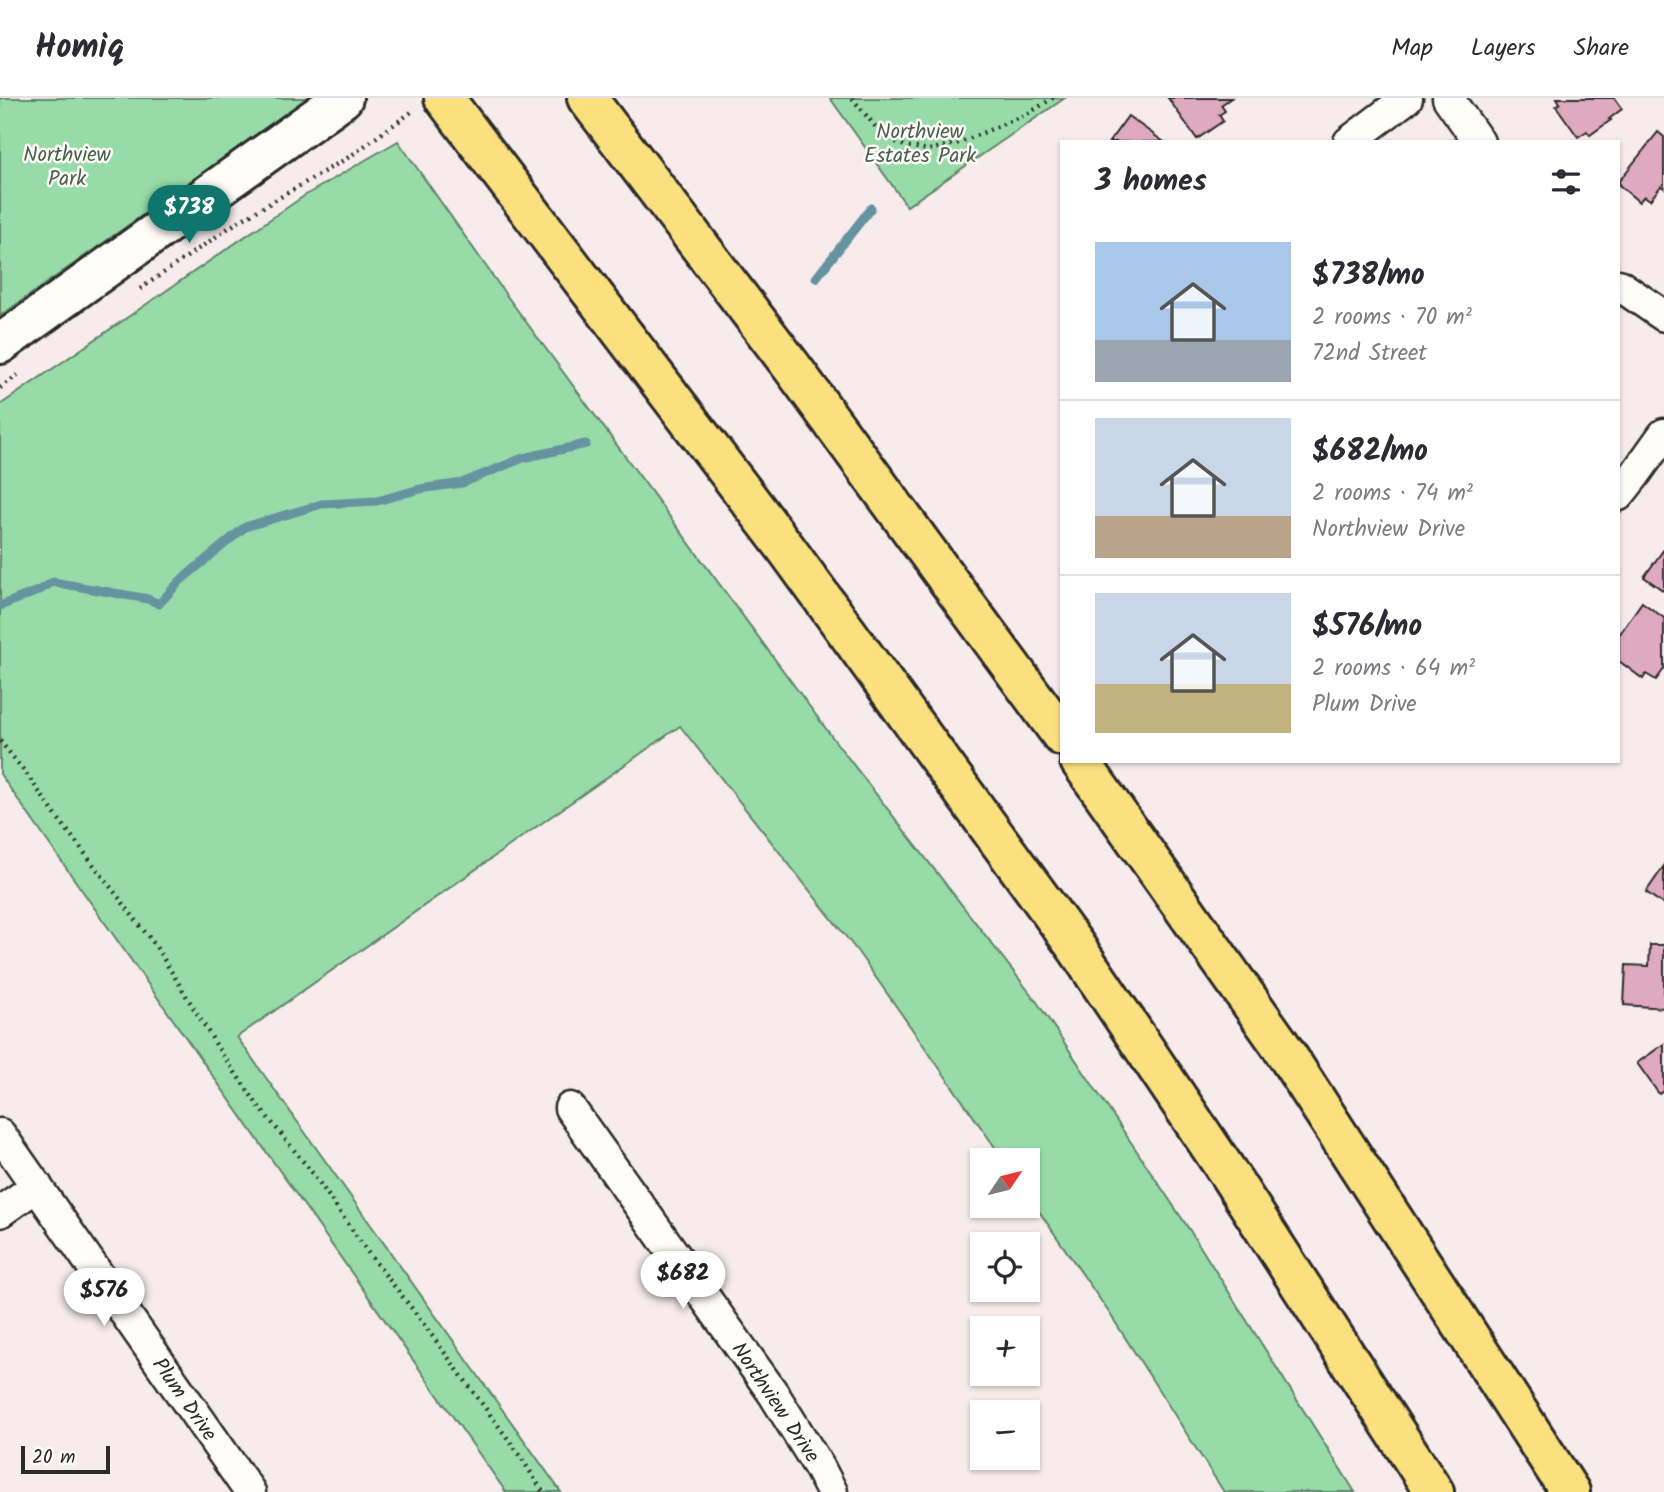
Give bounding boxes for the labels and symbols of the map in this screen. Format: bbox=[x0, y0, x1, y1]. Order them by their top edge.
park label: Northview Estates Park bbox=[864, 116, 976, 173]
park label: Northview Park bbox=[23, 139, 112, 196]
pin: $738 bbox=[148, 186, 230, 245]
north arrow bbox=[970, 1148, 1040, 1218]
pin: $682 bbox=[642, 1252, 724, 1311]
pin: $576 bbox=[63, 1268, 145, 1328]
street label: Northview Drive bbox=[722, 1336, 828, 1470]
street label: Plum Drive bbox=[143, 1351, 225, 1449]
scale bar bbox=[21, 1443, 110, 1475]

